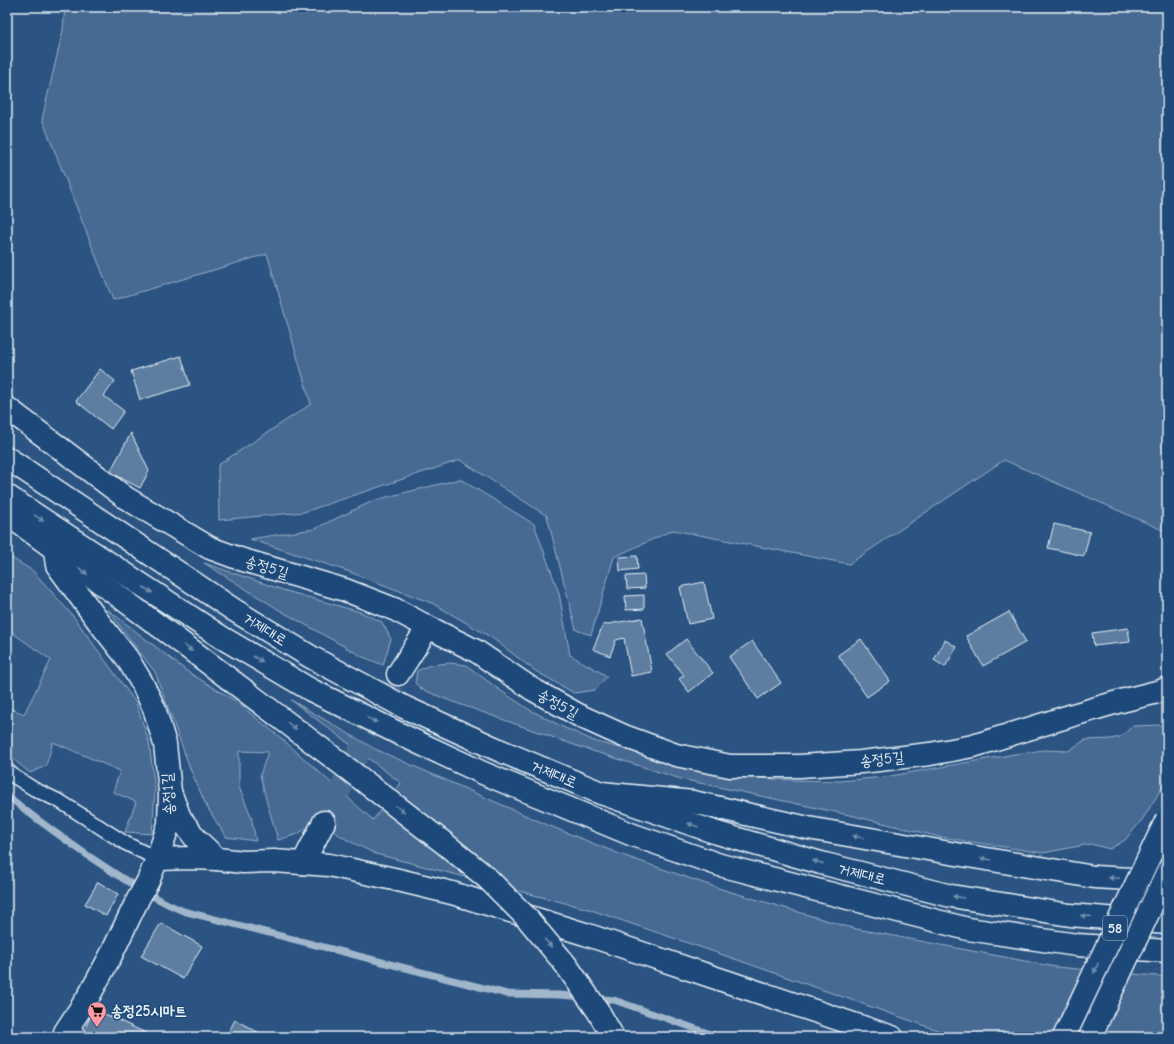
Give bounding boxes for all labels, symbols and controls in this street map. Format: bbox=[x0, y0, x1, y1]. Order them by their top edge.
one-way arrow bbox=[34, 514, 45, 522]
street label: 송정5길 bbox=[243, 552, 291, 582]
one-way arrow bbox=[78, 567, 89, 575]
one-way arrow bbox=[142, 586, 154, 593]
street label: 거제대로 bbox=[240, 609, 290, 649]
one-way arrow bbox=[183, 644, 194, 652]
one-way arrow bbox=[252, 655, 264, 662]
street label: 송정5길 bbox=[534, 685, 582, 723]
one-way arrow bbox=[367, 717, 378, 723]
one-way arrow bbox=[287, 722, 297, 730]
street label: 송정5길 bbox=[859, 748, 905, 770]
street label: 거제대로 bbox=[528, 756, 580, 792]
street label: 송정1길 bbox=[158, 772, 178, 816]
one-way arrow bbox=[394, 804, 405, 813]
one-way arrow bbox=[687, 822, 699, 828]
one-way arrow bbox=[851, 834, 864, 840]
one-way arrow bbox=[979, 856, 992, 862]
one-way arrow bbox=[812, 859, 824, 865]
street label: 거제대로 bbox=[836, 859, 888, 889]
one-way arrow bbox=[1108, 875, 1120, 882]
one-way arrow bbox=[952, 894, 964, 900]
one-way arrow bbox=[1080, 913, 1092, 919]
road number: 58 bbox=[1103, 916, 1127, 940]
one-way arrow bbox=[543, 937, 552, 948]
one-way arrow bbox=[1093, 963, 1099, 974]
supermarket icon: 송정25시마트 bbox=[86, 1000, 108, 1028]
place label: 송정25시마트 bbox=[111, 1002, 187, 1020]

